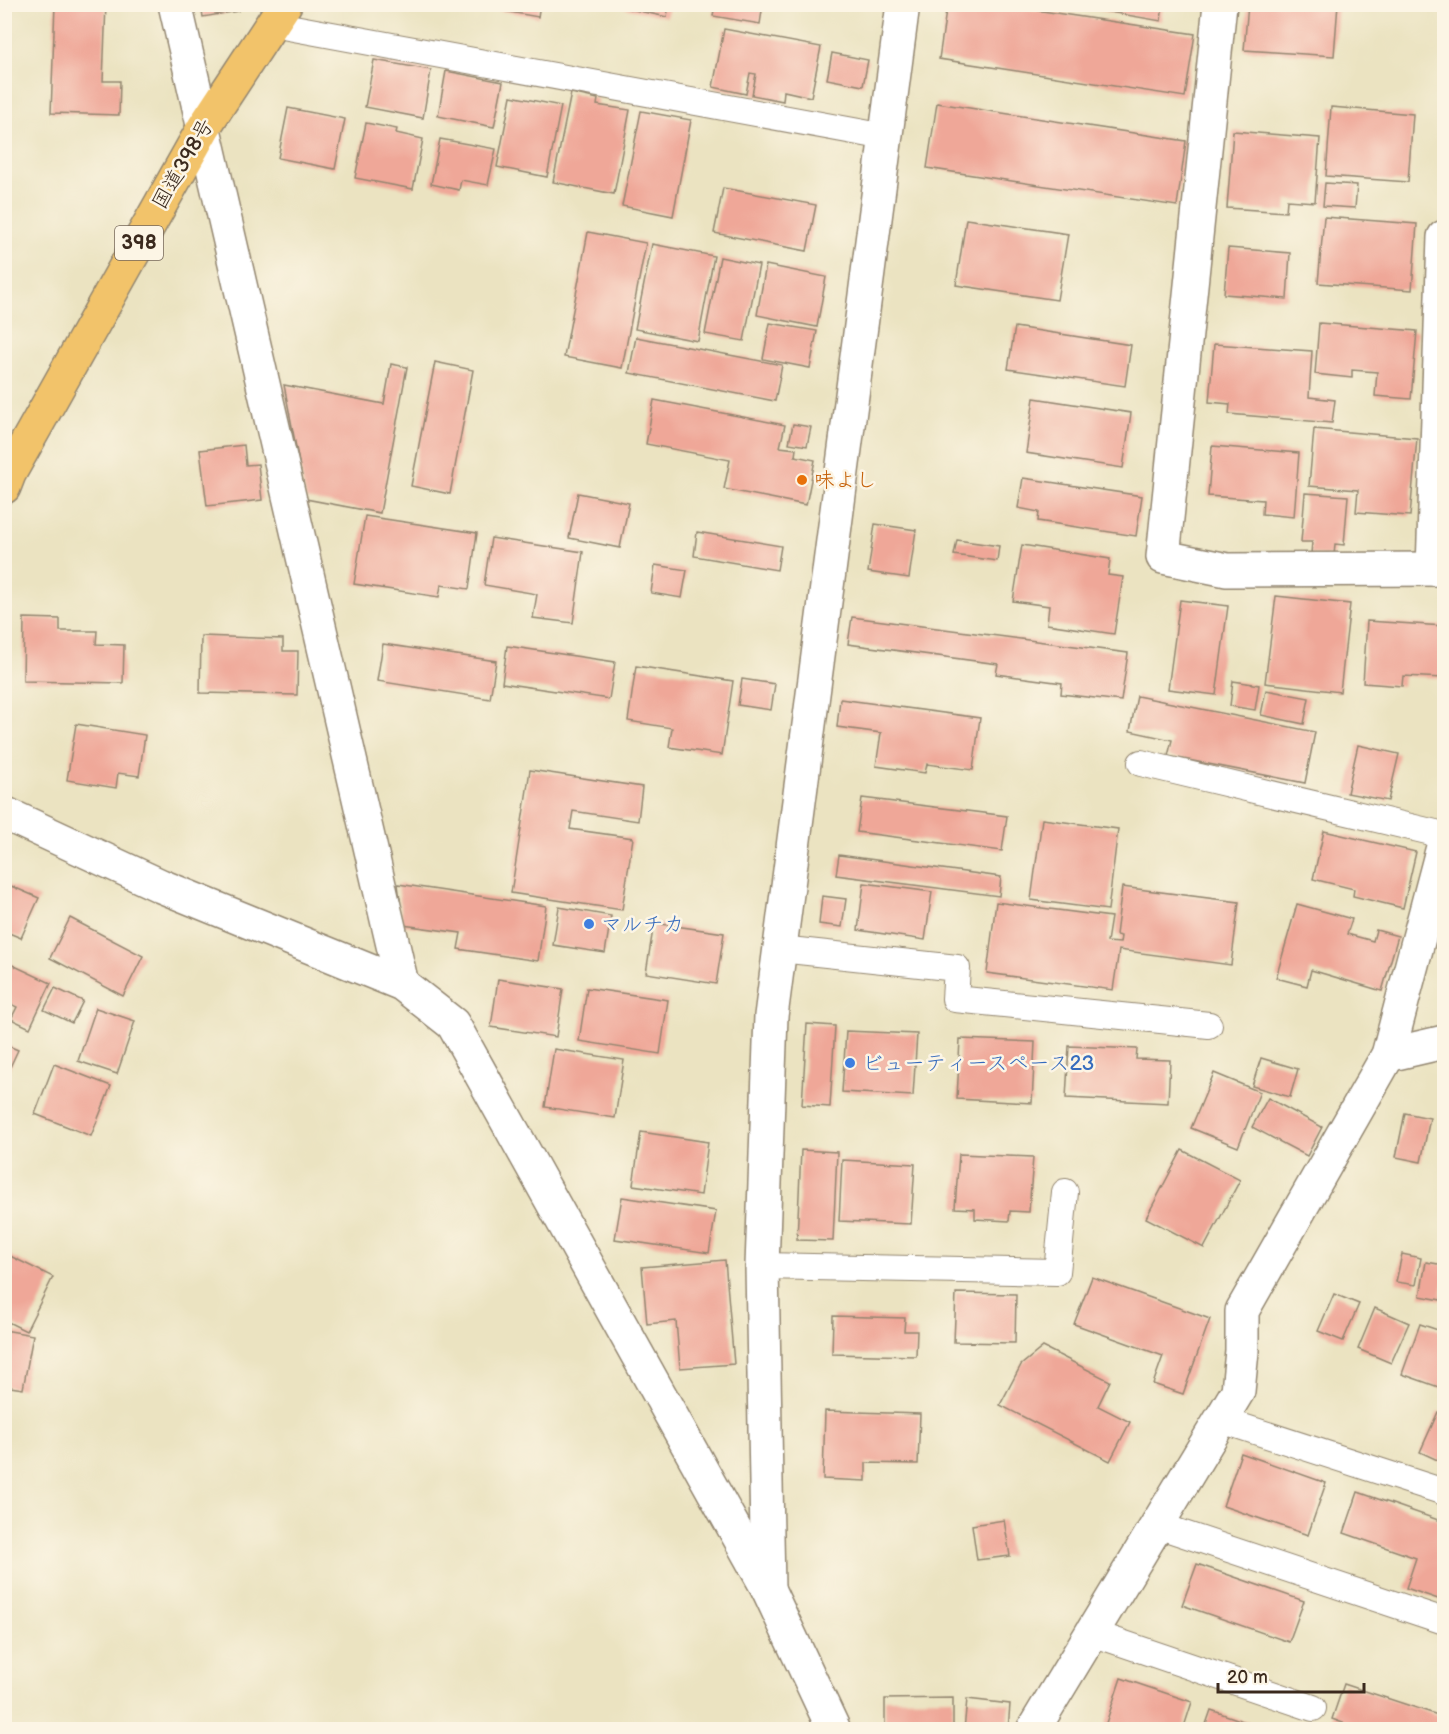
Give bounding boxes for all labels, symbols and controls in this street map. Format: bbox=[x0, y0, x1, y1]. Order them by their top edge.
street label: 国道398号 bbox=[147, 114, 219, 214]
road number: 398 bbox=[115, 226, 163, 260]
place label: 味よし bbox=[814, 468, 877, 493]
marker: 味よし bbox=[795, 473, 809, 487]
place label: マルチカ bbox=[601, 912, 685, 937]
marker: マルチカ bbox=[582, 917, 596, 931]
place label: ビューティースペース23 bbox=[862, 1051, 1094, 1076]
marker: ビューティースペース23 bbox=[843, 1056, 857, 1070]
scale bar bbox=[1218, 1656, 1364, 1694]
text: 20 m bbox=[1227, 1667, 1268, 1688]

